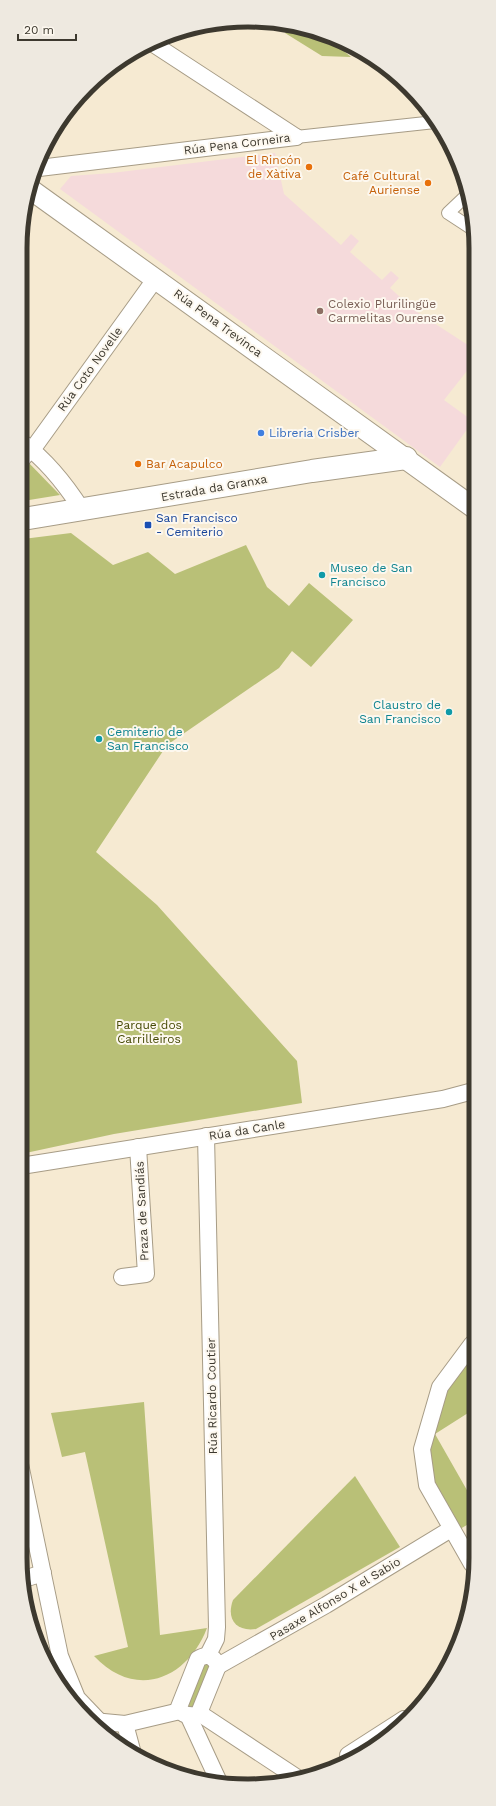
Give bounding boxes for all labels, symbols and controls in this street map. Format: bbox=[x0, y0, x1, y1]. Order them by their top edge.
scale bar bbox=[18, 16, 76, 42]
text: 20 m bbox=[24, 23, 54, 37]
street label: Rúa Pena Corneira bbox=[183, 130, 291, 157]
place label: El Rincón de Xàtiva bbox=[246, 153, 301, 181]
marker: El Rincón de Xàtiva bbox=[304, 162, 314, 172]
place label: Café Cultural Auriense bbox=[343, 169, 420, 197]
marker: Café Cultural Auriense bbox=[423, 178, 433, 188]
street label: Rúa Pena Trevinca bbox=[171, 286, 265, 360]
place label: Colexio Plurilingüe Carmelitas Ourense bbox=[328, 297, 444, 325]
marker: Colexio Plurilingüe Carmelitas Ourense bbox=[315, 306, 325, 316]
street label: Rúa Coto Novelle bbox=[55, 324, 125, 414]
place label: Libreria Crisber bbox=[269, 426, 359, 440]
marker: Libreria Crisber bbox=[256, 428, 266, 438]
place label: Bar Acapulco bbox=[146, 457, 223, 471]
marker: Bar Acapulco bbox=[133, 459, 143, 469]
street label: Estrada da Granxa bbox=[160, 472, 268, 504]
place label: San Francisco - Cemiterio bbox=[156, 511, 238, 539]
marker: San Francisco - Cemiterio bbox=[143, 520, 153, 530]
place label: Museo de San Francisco bbox=[330, 561, 412, 589]
marker: Museo de San Francisco bbox=[317, 570, 327, 580]
place label: Claustro de San Francisco bbox=[359, 698, 441, 726]
marker: Claustro de San Francisco bbox=[444, 707, 454, 717]
place label: Cemiterio de San Francisco bbox=[107, 725, 189, 753]
marker: Cemiterio de San Francisco bbox=[94, 734, 104, 744]
park label: Parque dos Carrilleiros bbox=[116, 1018, 182, 1046]
street label: Rúa da Canle bbox=[208, 1117, 286, 1143]
street label: Praza de Sandiás bbox=[132, 1161, 152, 1261]
street label: Rúa Ricardo Coutier bbox=[204, 1337, 220, 1455]
street label: Pasaxe Alfonso X el Sabio bbox=[267, 1554, 403, 1644]

